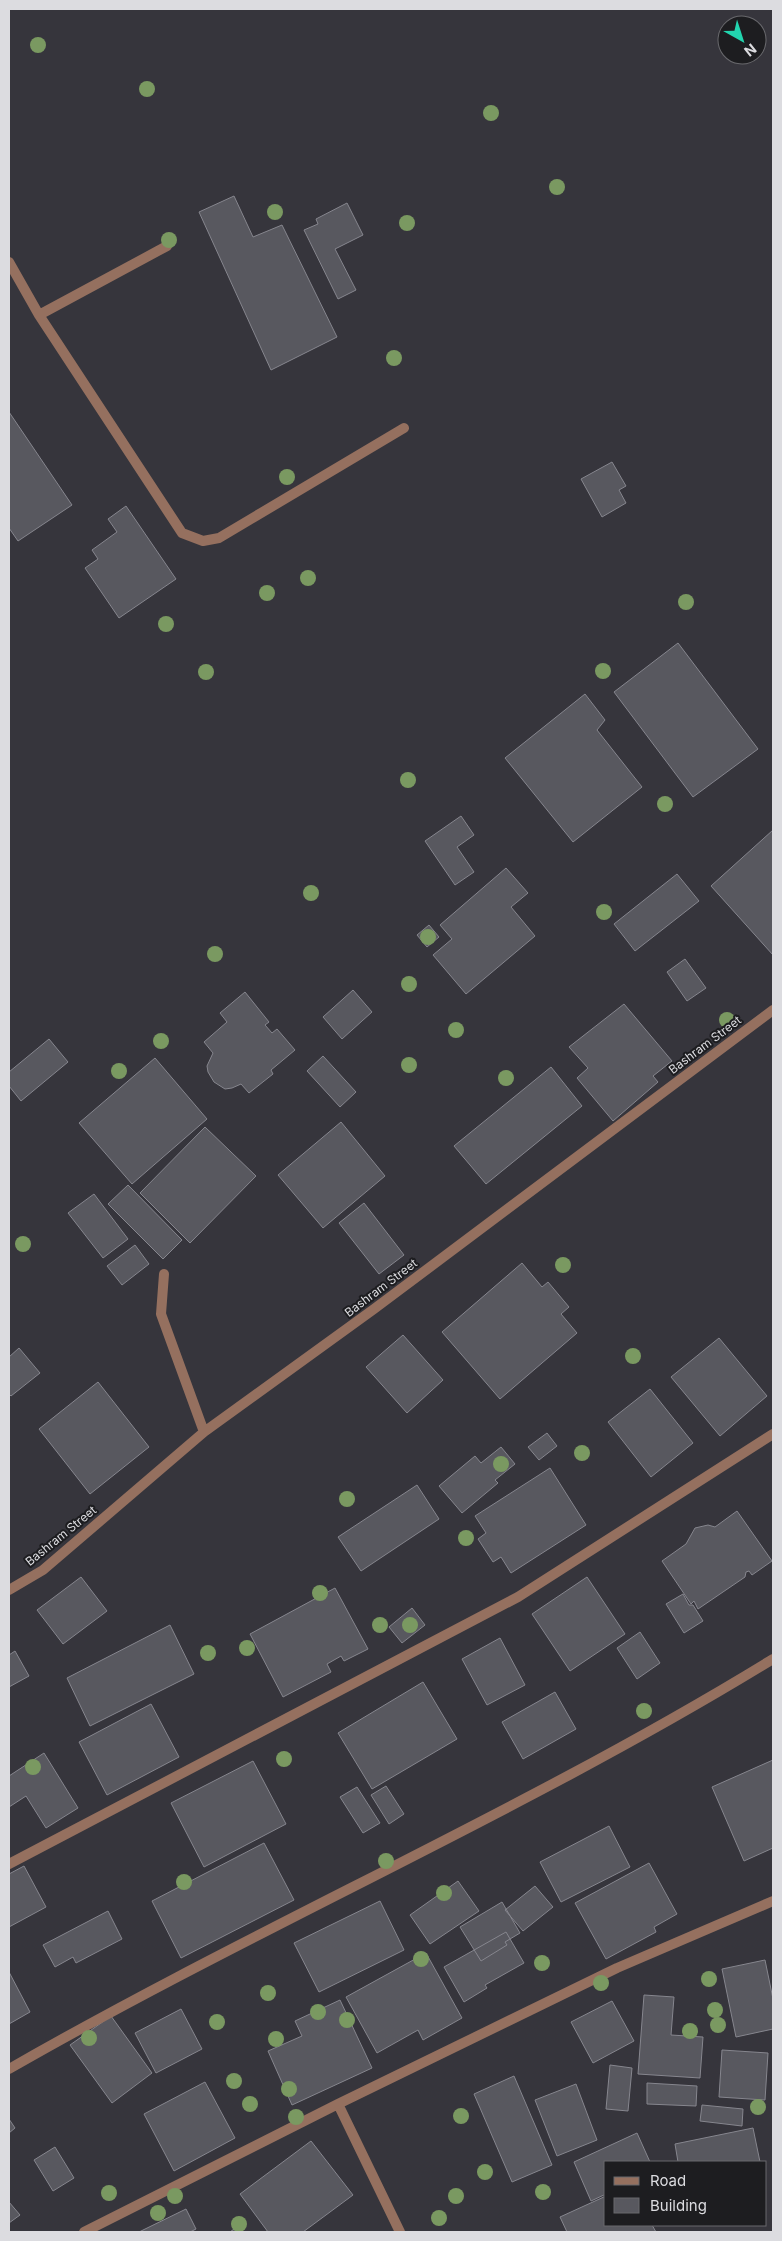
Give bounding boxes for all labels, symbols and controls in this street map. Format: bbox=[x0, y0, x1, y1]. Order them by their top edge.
north arrow bbox=[717, 15, 767, 65]
text: N bbox=[741, 41, 760, 60]
street label: Bashram Street bbox=[665, 1012, 744, 1077]
street label: Bashram Street bbox=[341, 1255, 420, 1320]
street label: Bashram Street bbox=[22, 1502, 99, 1569]
legend bbox=[604, 2161, 767, 2226]
text: Road bbox=[650, 2171, 686, 2190]
text: Building bbox=[650, 2196, 707, 2215]

